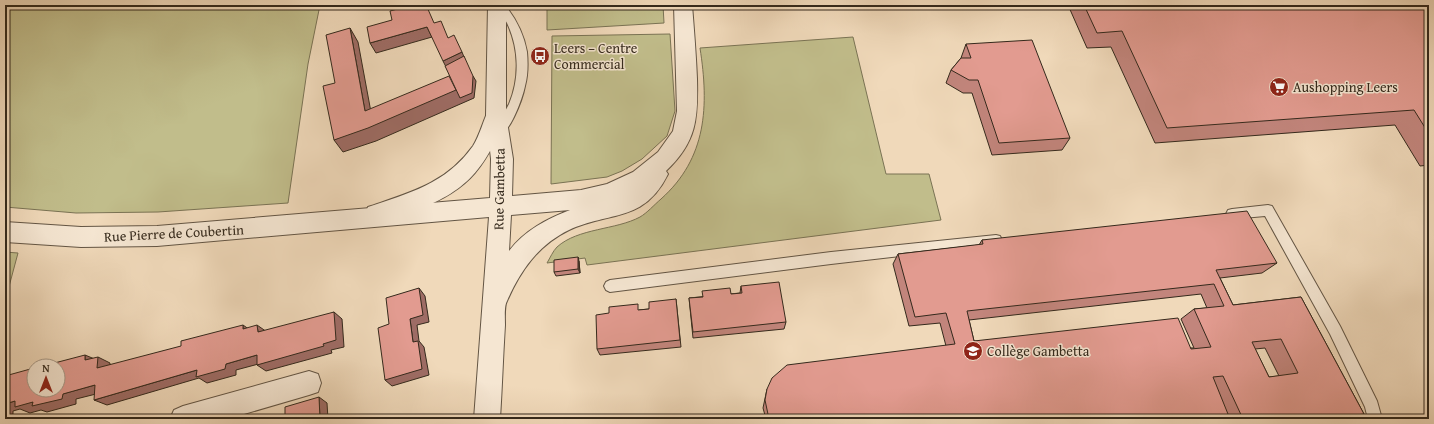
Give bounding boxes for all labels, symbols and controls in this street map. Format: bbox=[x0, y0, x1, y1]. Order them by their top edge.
place label: Leers – Centre Commercial bbox=[554, 38, 638, 74]
bus stop icon: Leers – Centre Commercial bbox=[529, 45, 551, 67]
supermarket icon: Aushopping Leers bbox=[1268, 76, 1290, 98]
place label: Aushopping Leers bbox=[1293, 77, 1398, 97]
street label: Rue Gambetta bbox=[488, 148, 510, 230]
street label: Rue Pierre de Coubertin bbox=[104, 219, 245, 247]
school or university icon: Collège Gambetta bbox=[962, 340, 984, 362]
place label: Collège Gambetta bbox=[987, 341, 1090, 361]
north arrow bbox=[26, 358, 66, 398]
text: N bbox=[42, 360, 50, 376]

